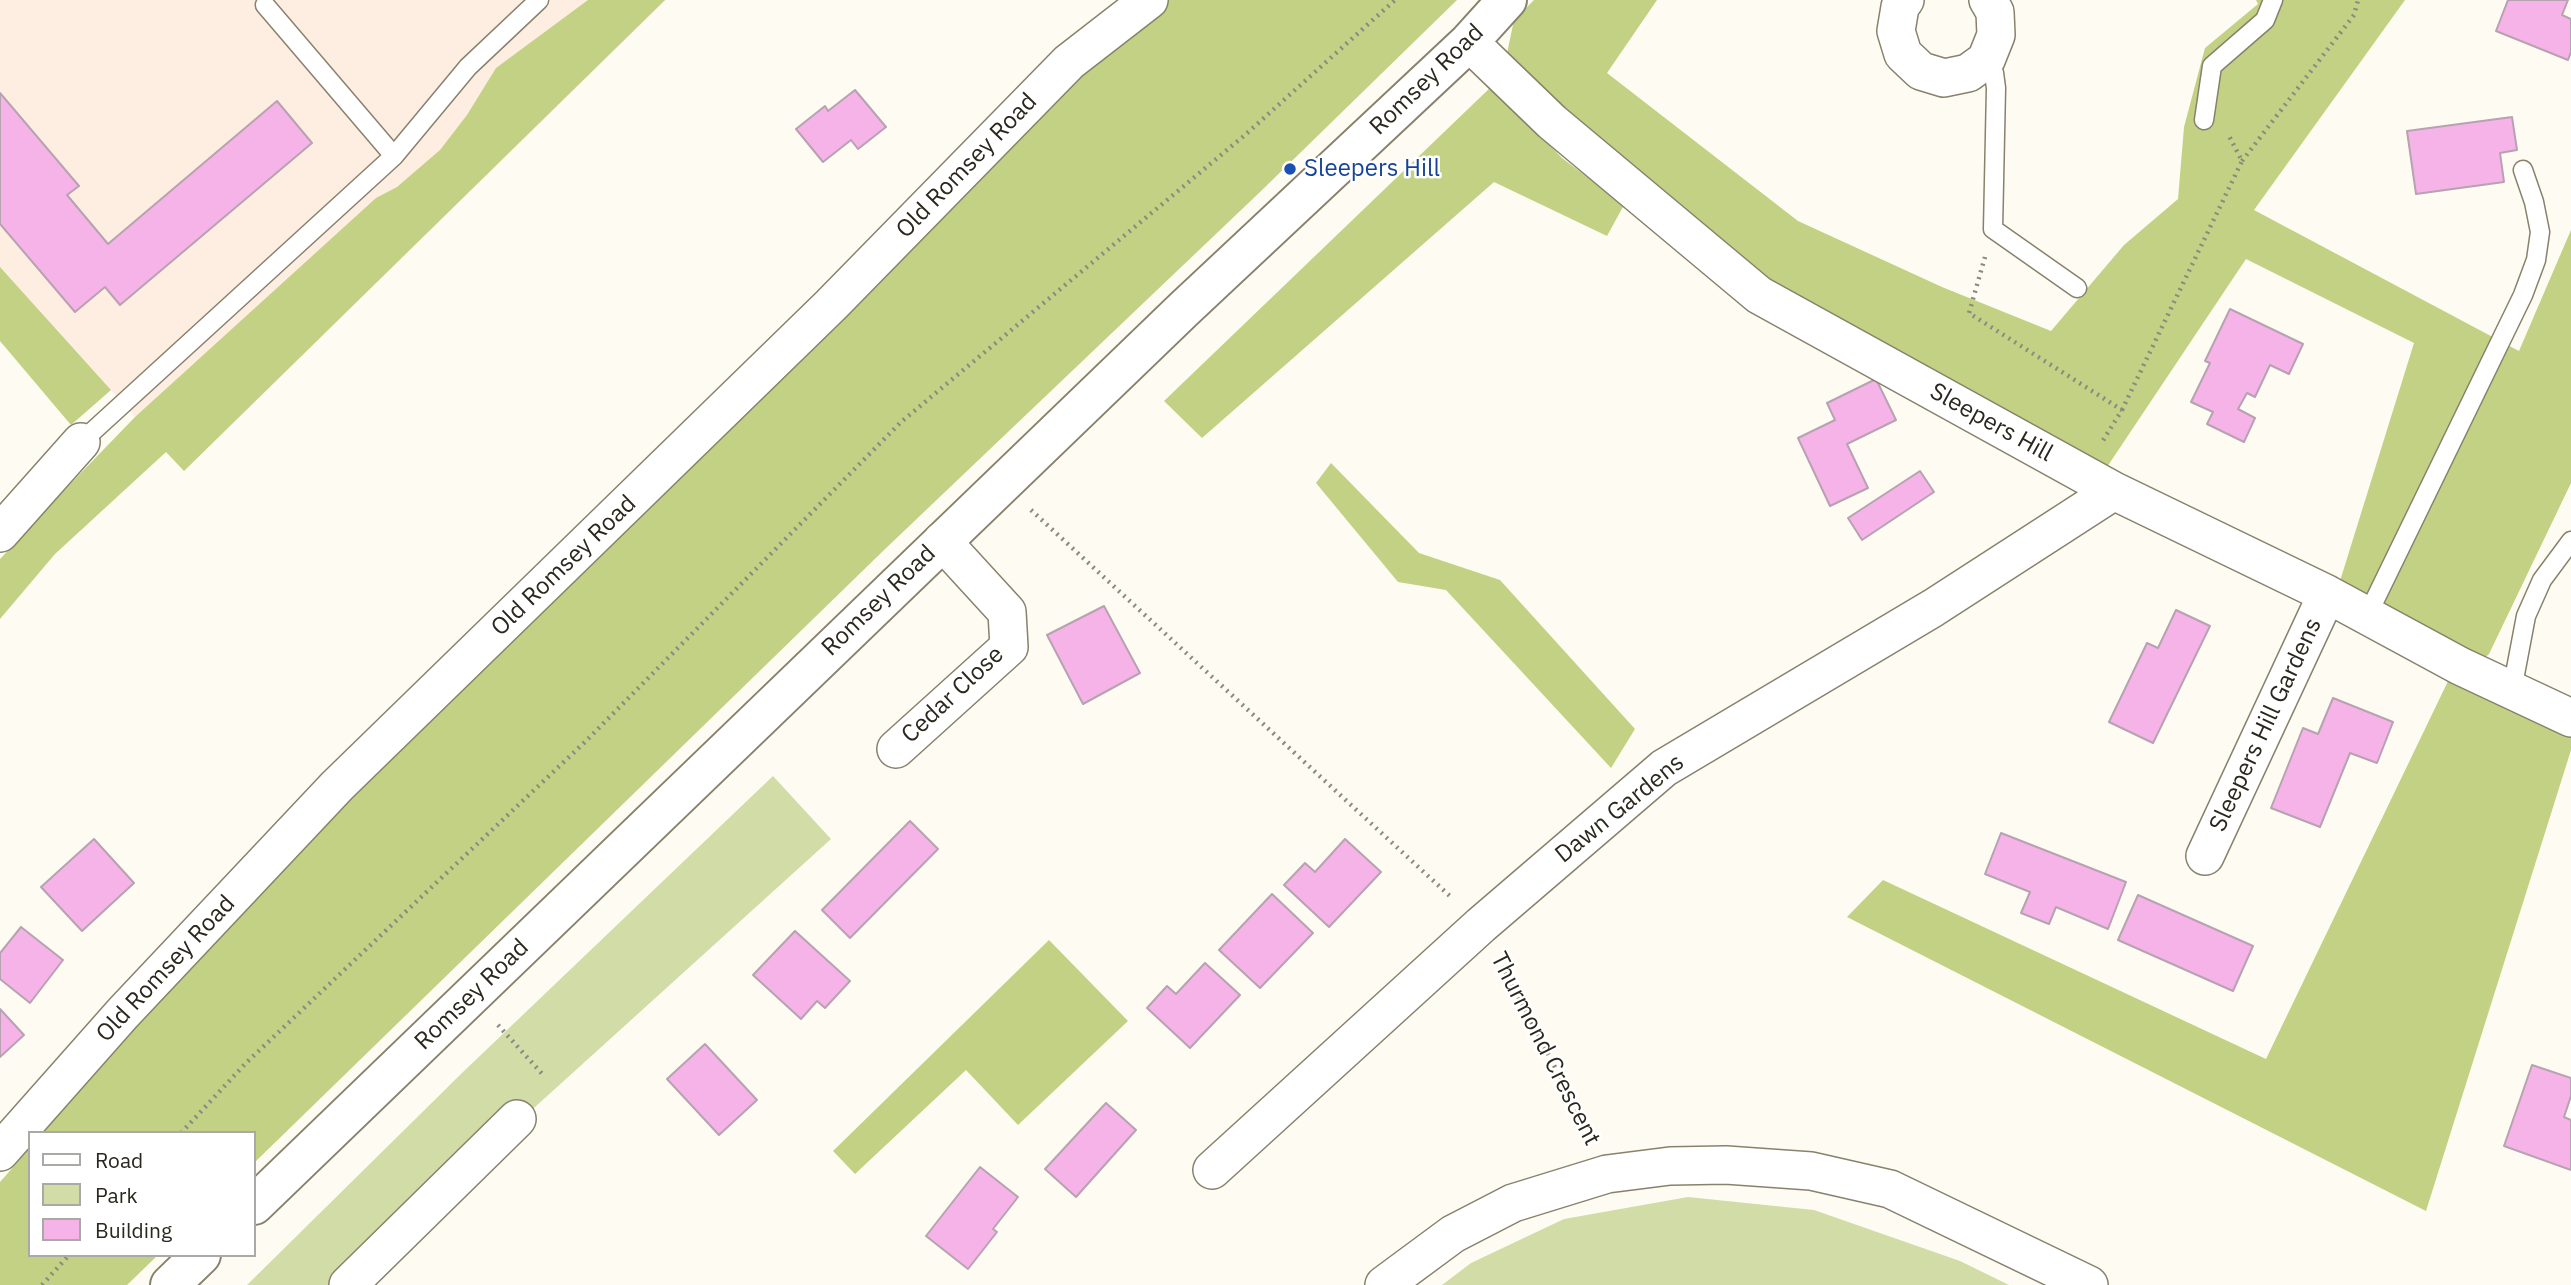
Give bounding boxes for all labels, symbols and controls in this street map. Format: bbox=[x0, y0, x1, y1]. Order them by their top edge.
street label: Romsey Road bbox=[1364, 19, 1490, 141]
street label: Old Romsey Road bbox=[891, 88, 1043, 244]
place label: Sleepers Hill bbox=[1304, 155, 1440, 183]
marker: Sleepers Hill bbox=[1282, 161, 1298, 177]
street label: Sleepers Hill bbox=[1925, 377, 2057, 469]
street label: Old Romsey Road bbox=[486, 490, 642, 642]
street label: Romsey Road bbox=[816, 540, 942, 662]
street label: Sleepers Hill Gardens bbox=[2204, 614, 2328, 836]
street label: Cedar Close bbox=[896, 640, 1010, 750]
street label: Dawn Gardens bbox=[1550, 748, 1690, 870]
street label: Old Romsey Road bbox=[91, 890, 241, 1048]
street label: Romsey Road bbox=[409, 934, 535, 1056]
street label: Thurmond Crescent bbox=[1484, 948, 1606, 1150]
legend bbox=[28, 1131, 256, 1257]
text: Road bbox=[95, 1146, 143, 1174]
text: Park bbox=[95, 1181, 138, 1209]
text: Building bbox=[95, 1216, 172, 1244]

